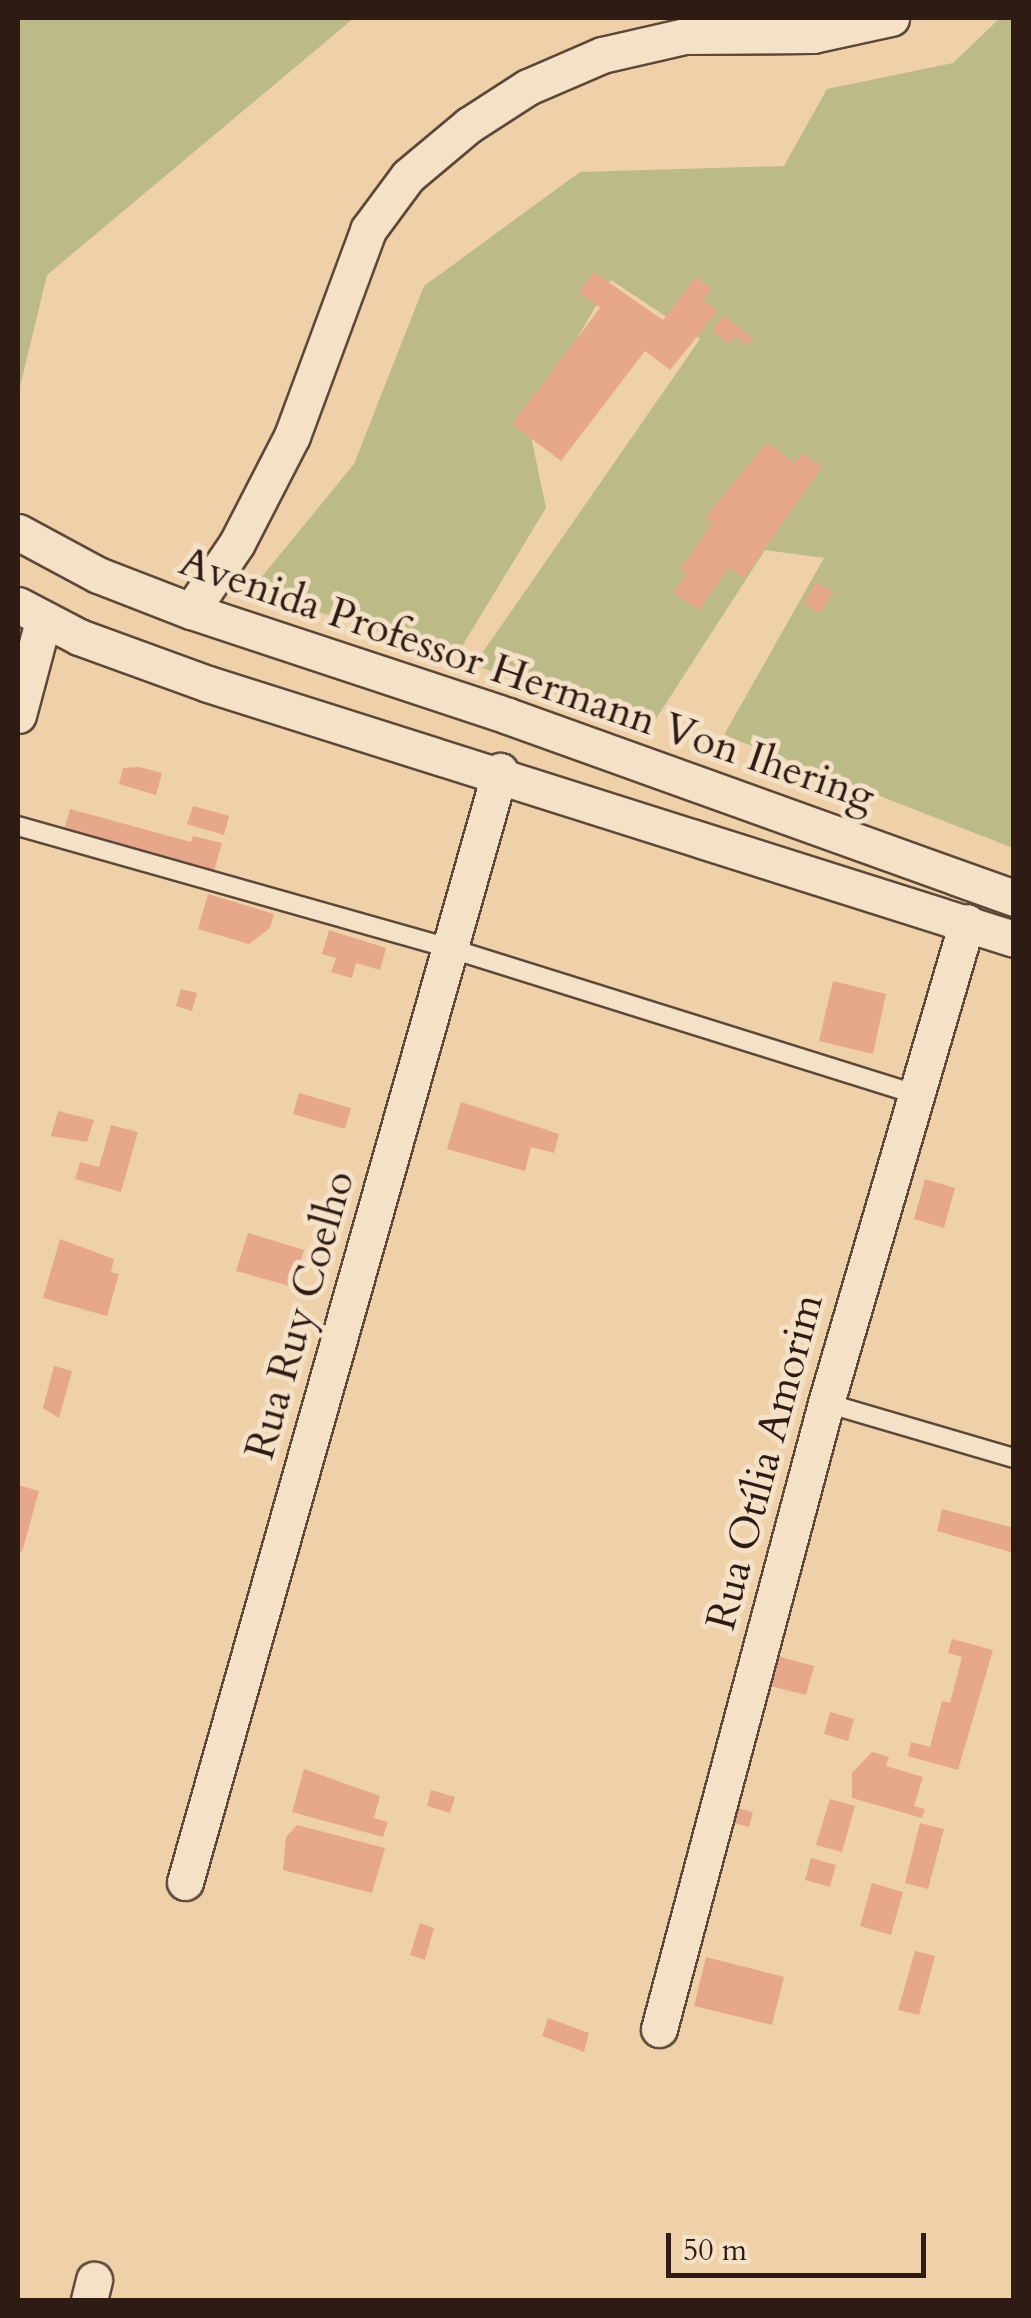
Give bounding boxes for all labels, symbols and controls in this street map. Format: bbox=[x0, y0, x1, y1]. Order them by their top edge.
street label: Avenida Professor Hermann Von Ihering bbox=[173, 536, 881, 822]
street label: Rua Ruy Coelho bbox=[235, 1165, 365, 1465]
street label: Rua Otília Amorim bbox=[696, 1289, 834, 1635]
scale bar bbox=[671, 2213, 931, 2275]
text: 50 m bbox=[683, 2230, 747, 2271]

